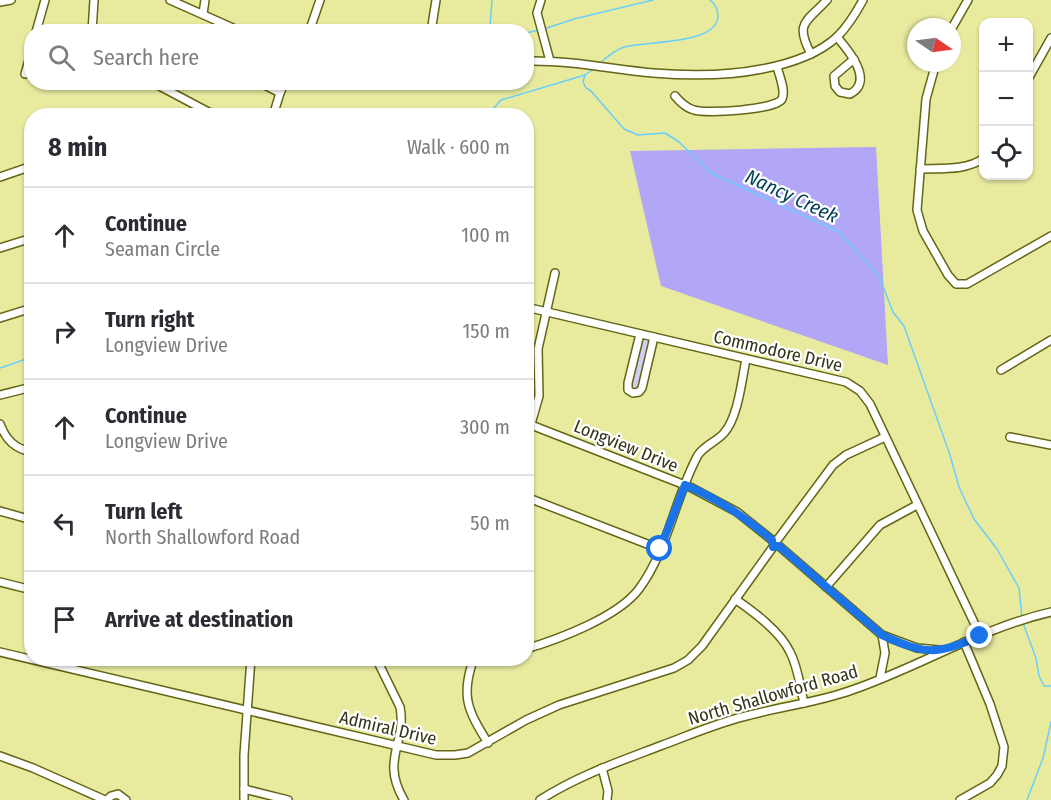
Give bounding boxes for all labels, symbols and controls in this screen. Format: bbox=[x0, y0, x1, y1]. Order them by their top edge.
north arrow bbox=[907, 18, 961, 72]
map controls bbox=[979, 18, 1033, 180]
button: + bbox=[979, 18, 1033, 72]
search box bbox=[24, 24, 534, 90]
icon: search bbox=[45, 41, 78, 74]
text: Search here bbox=[93, 44, 199, 71]
button: − bbox=[979, 72, 1033, 126]
button: locate bbox=[979, 126, 1033, 180]
text: 8 min bbox=[48, 132, 107, 163]
text: Walk · 600 m bbox=[407, 135, 510, 159]
water label: Nancy Creek bbox=[742, 164, 842, 228]
text: Continue bbox=[105, 210, 187, 237]
icon: ahead bbox=[48, 219, 81, 252]
text: 100 m bbox=[461, 223, 510, 247]
text: Seaman Circle bbox=[105, 237, 220, 261]
text: Turn right bbox=[105, 306, 194, 333]
icon: right bbox=[48, 315, 81, 348]
text: 150 m bbox=[463, 319, 510, 343]
street label: Commodore Drive bbox=[711, 325, 845, 377]
text: Longview Drive bbox=[105, 333, 228, 357]
text: Continue bbox=[105, 402, 187, 429]
icon: ahead bbox=[48, 411, 81, 444]
text: 300 m bbox=[460, 415, 510, 439]
street label: Longview Drive bbox=[571, 415, 681, 477]
text: Longview Drive bbox=[105, 429, 228, 453]
text: Turn left bbox=[105, 498, 183, 525]
icon: left bbox=[48, 507, 81, 540]
text: 50 m bbox=[470, 511, 510, 535]
text: North Shallowford Road bbox=[105, 525, 300, 549]
route start bbox=[646, 535, 672, 561]
icon: arrive bbox=[48, 603, 81, 636]
text: Arrive at destination bbox=[105, 606, 293, 633]
route end bbox=[966, 622, 992, 648]
street label: North Shallowford Road bbox=[685, 660, 861, 730]
street label: Admiral Drive bbox=[337, 706, 439, 750]

